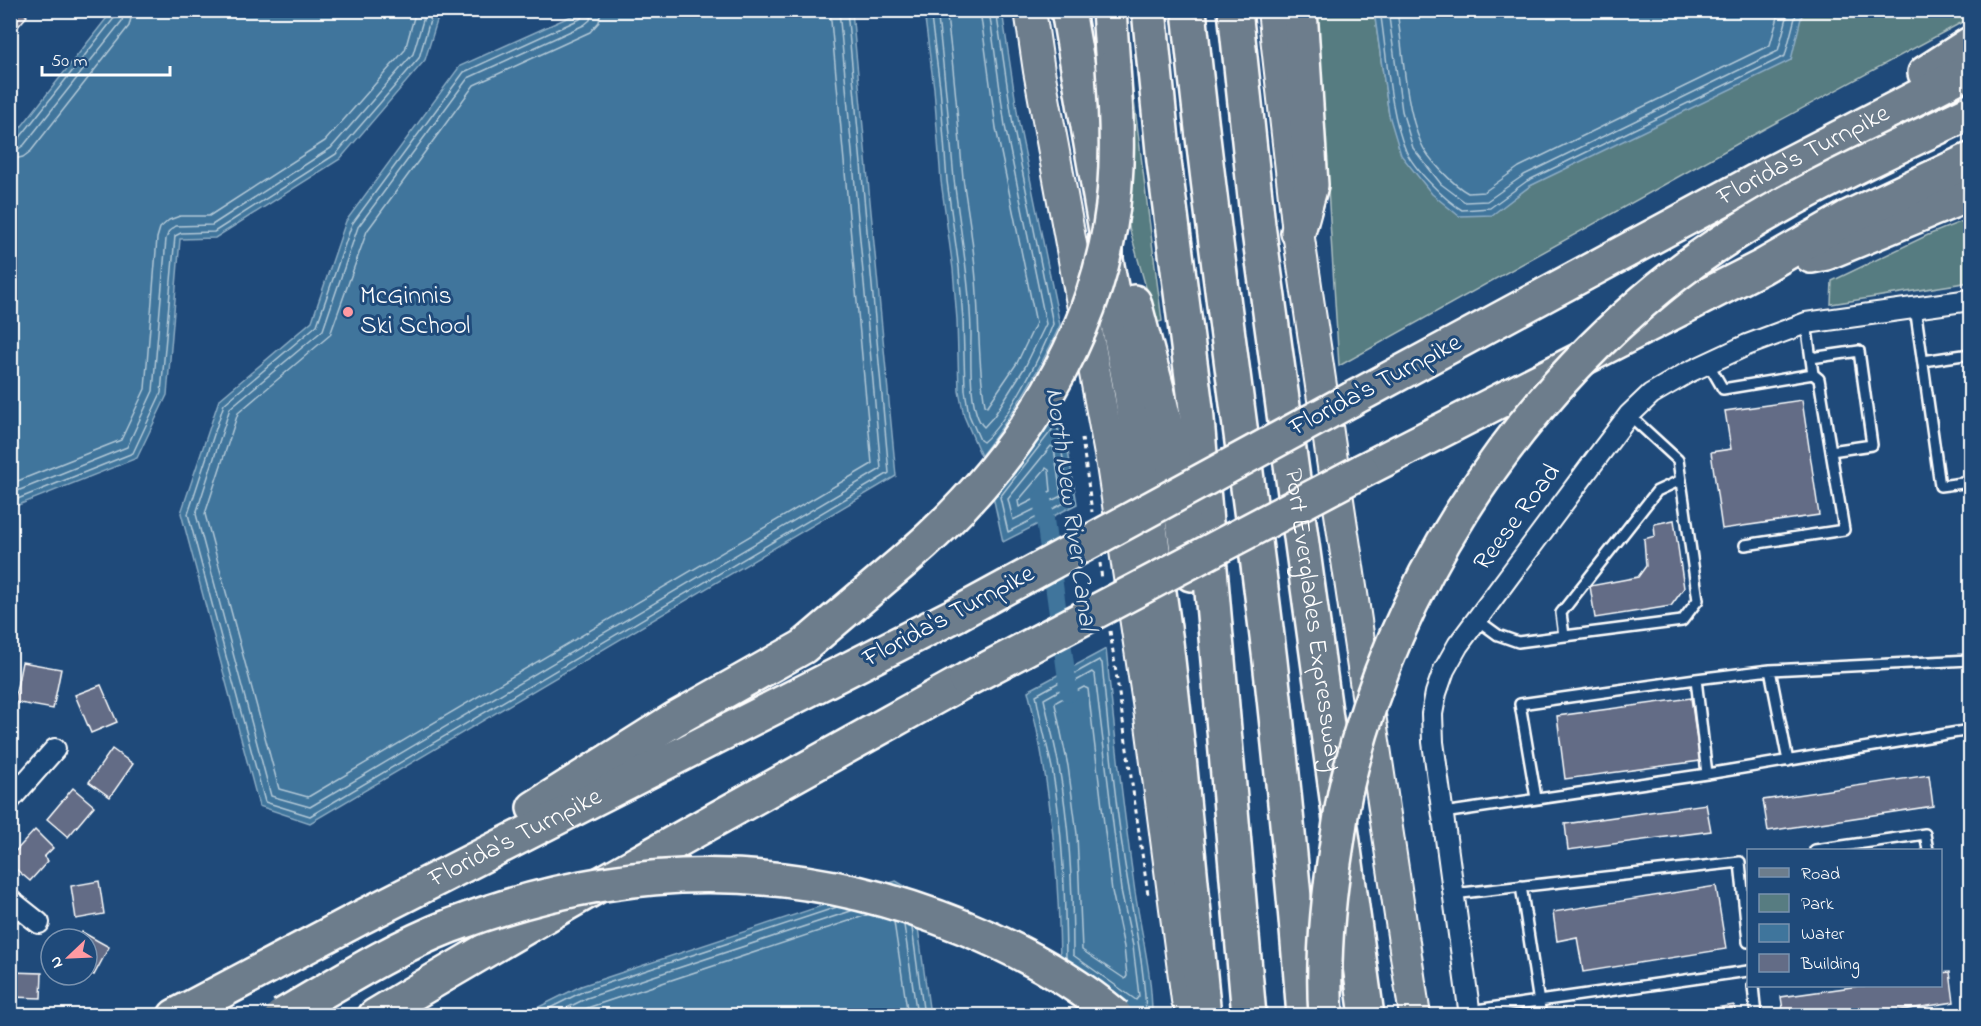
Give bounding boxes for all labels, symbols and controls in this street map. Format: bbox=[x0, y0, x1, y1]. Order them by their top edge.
scale bar bbox=[42, 39, 170, 77]
text: 50 m bbox=[51, 49, 88, 75]
street label: Florida's Turnpike bbox=[1710, 95, 1897, 217]
place label: McGinnis Ski School bbox=[360, 278, 470, 346]
marker: McGinnis Ski School bbox=[341, 305, 355, 319]
street label: Florida's Turnpike bbox=[1283, 325, 1469, 448]
water label: North New River Canal bbox=[1034, 385, 1107, 636]
street label: Reese Road bbox=[1465, 456, 1571, 580]
street label: Port Everglades Expressway bbox=[1273, 466, 1352, 774]
street label: Florida's Turnpike bbox=[856, 556, 1042, 679]
street label: Florida's Turnpike bbox=[422, 779, 609, 899]
legend bbox=[1747, 849, 1942, 987]
text: Road bbox=[1801, 862, 1840, 888]
text: Park bbox=[1801, 892, 1834, 918]
text: Water bbox=[1801, 922, 1845, 948]
north arrow bbox=[39, 927, 99, 987]
text: N bbox=[44, 952, 70, 972]
text: Building bbox=[1800, 952, 1860, 979]

